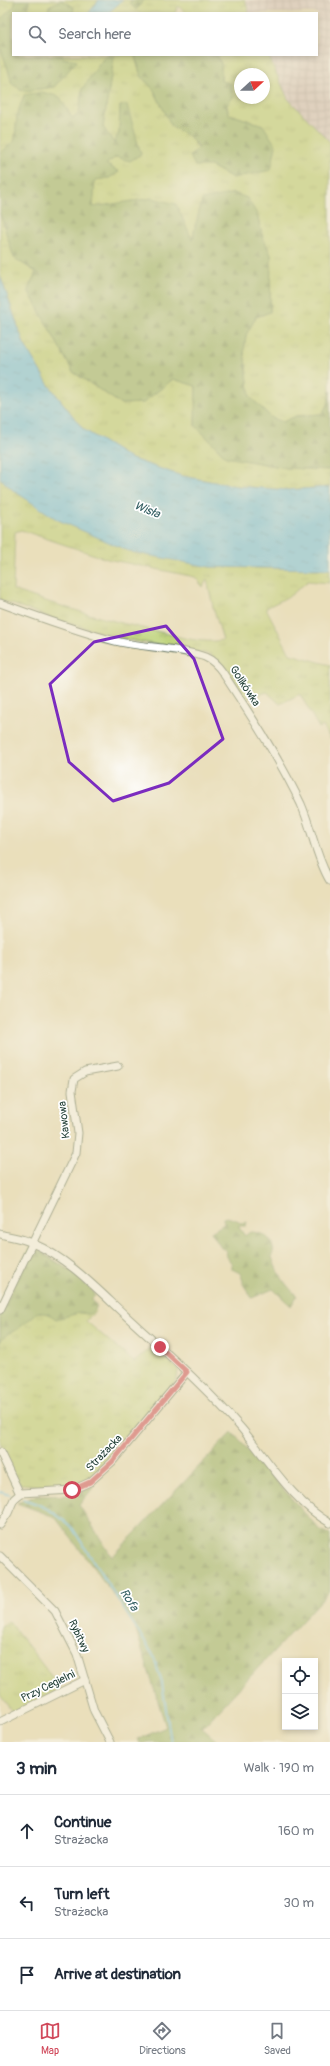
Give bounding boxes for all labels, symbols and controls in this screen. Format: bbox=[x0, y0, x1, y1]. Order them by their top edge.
search box bbox=[12, 12, 318, 56]
icon: search bbox=[26, 23, 48, 45]
text: Search here bbox=[58, 25, 131, 44]
north arrow bbox=[234, 68, 270, 104]
water label: Wisła bbox=[132, 498, 163, 522]
street label: Golikówka bbox=[227, 663, 263, 709]
street label: Kawowa bbox=[56, 1101, 72, 1139]
route end bbox=[151, 1338, 169, 1356]
street label: Strażacka bbox=[83, 1432, 125, 1474]
route start bbox=[63, 1481, 81, 1499]
water label: Rofa bbox=[116, 1586, 142, 1615]
street label: Rybitwy bbox=[66, 1617, 92, 1655]
map controls bbox=[282, 1658, 318, 1730]
button: locate bbox=[282, 1658, 318, 1694]
street label: Przy Cegielni bbox=[19, 1667, 77, 1705]
button: layers bbox=[282, 1694, 318, 1730]
text: 3 min bbox=[16, 1758, 57, 1779]
text: Walk · 190 m bbox=[243, 1760, 314, 1776]
text: Continue bbox=[54, 1813, 112, 1832]
icon: ahead bbox=[16, 1820, 38, 1842]
text: 160 m bbox=[278, 1823, 314, 1839]
text: Strażacka bbox=[54, 1832, 108, 1848]
text: Turn left bbox=[54, 1885, 110, 1904]
icon: left bbox=[16, 1892, 38, 1914]
text: 30 m bbox=[284, 1895, 314, 1911]
text: Strażacka bbox=[54, 1904, 108, 1920]
icon: arrive bbox=[16, 1964, 38, 1986]
text: Arrive at destination bbox=[54, 1965, 181, 1984]
tab: Map bbox=[39, 2020, 61, 2057]
tab: Directions bbox=[139, 2020, 186, 2057]
tab: Saved bbox=[264, 2020, 291, 2057]

